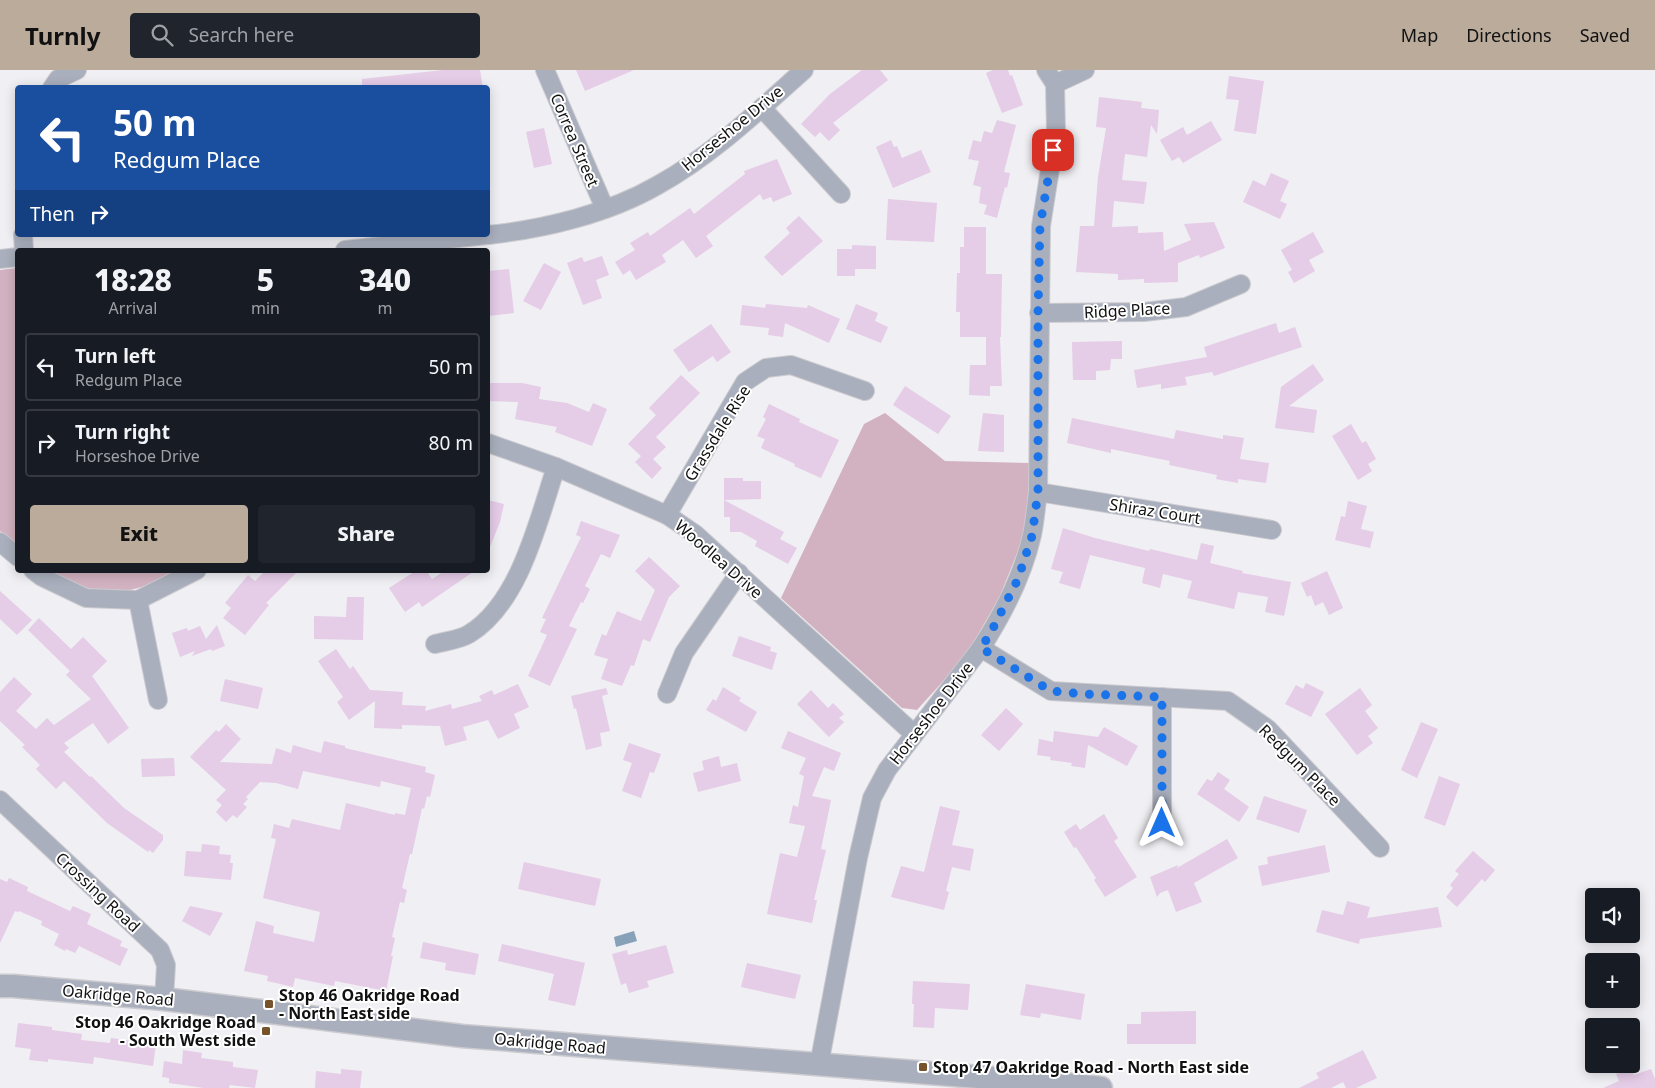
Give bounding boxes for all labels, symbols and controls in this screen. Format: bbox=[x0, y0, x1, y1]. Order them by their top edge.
search box bbox=[130, 13, 480, 58]
text: Turnly bbox=[25, 19, 100, 52]
icon: search bbox=[148, 21, 176, 49]
text: Search here bbox=[188, 22, 294, 48]
text: Map bbox=[1401, 23, 1438, 47]
text: Directions bbox=[1466, 23, 1552, 47]
text: Saved bbox=[1580, 23, 1630, 47]
street label: Horseshoe Drive bbox=[677, 80, 787, 176]
street label: Correa Street bbox=[545, 90, 605, 190]
text: 50 m bbox=[113, 99, 196, 146]
icon: left bbox=[30, 105, 95, 170]
pin bbox=[1032, 129, 1074, 171]
icon: arrive bbox=[1039, 136, 1067, 164]
text: Redgum Place bbox=[113, 144, 260, 174]
icon: right bbox=[85, 200, 113, 228]
text: Then bbox=[30, 201, 75, 227]
text: 18:28 bbox=[94, 259, 172, 300]
text: 5 bbox=[257, 259, 274, 300]
text: 340 bbox=[359, 259, 411, 300]
text: Arrival bbox=[109, 297, 157, 319]
text: min bbox=[251, 297, 280, 319]
text: m bbox=[377, 297, 392, 319]
street label: Ridge Place bbox=[1083, 297, 1171, 323]
text: Turn left bbox=[75, 343, 156, 369]
icon: left bbox=[32, 353, 60, 381]
text: 50 m bbox=[429, 354, 473, 380]
text: Redgum Place bbox=[75, 369, 182, 391]
street label: Grassdale Rise bbox=[679, 381, 755, 485]
text: Turn right bbox=[75, 419, 170, 445]
icon: right bbox=[32, 429, 60, 457]
text: 80 m bbox=[429, 430, 473, 456]
text: Horseshoe Drive bbox=[75, 445, 200, 467]
street label: Shiraz Court bbox=[1108, 493, 1202, 529]
button: Exit bbox=[30, 505, 248, 563]
button: Share bbox=[258, 505, 475, 563]
street label: Woodlea Drive bbox=[670, 515, 768, 603]
street label: Horseshoe Drive bbox=[884, 657, 978, 769]
street label: Redgum Place bbox=[1254, 719, 1346, 811]
position arrow bbox=[1135, 796, 1187, 848]
street label: Crossing Road bbox=[51, 847, 145, 937]
map controls bbox=[1585, 888, 1640, 1073]
button: sound bbox=[1585, 888, 1640, 943]
button: + bbox=[1585, 953, 1640, 1008]
street label: Oakridge Road bbox=[61, 979, 175, 1011]
place label: Stop 46 Oakridge Road - North East side bbox=[279, 984, 460, 1024]
marker: Stop 46 Oakridge Road - North East side bbox=[263, 998, 275, 1010]
place label: Stop 46 Oakridge Road - South West side bbox=[75, 1011, 256, 1051]
button: − bbox=[1585, 1018, 1640, 1073]
marker: Stop 46 Oakridge Road - South West side bbox=[260, 1025, 272, 1037]
street label: Oakridge Road bbox=[493, 1027, 607, 1059]
place label: Stop 47 Oakridge Road - North East side bbox=[933, 1056, 1249, 1078]
marker: Stop 47 Oakridge Road - North East side bbox=[917, 1061, 929, 1073]

